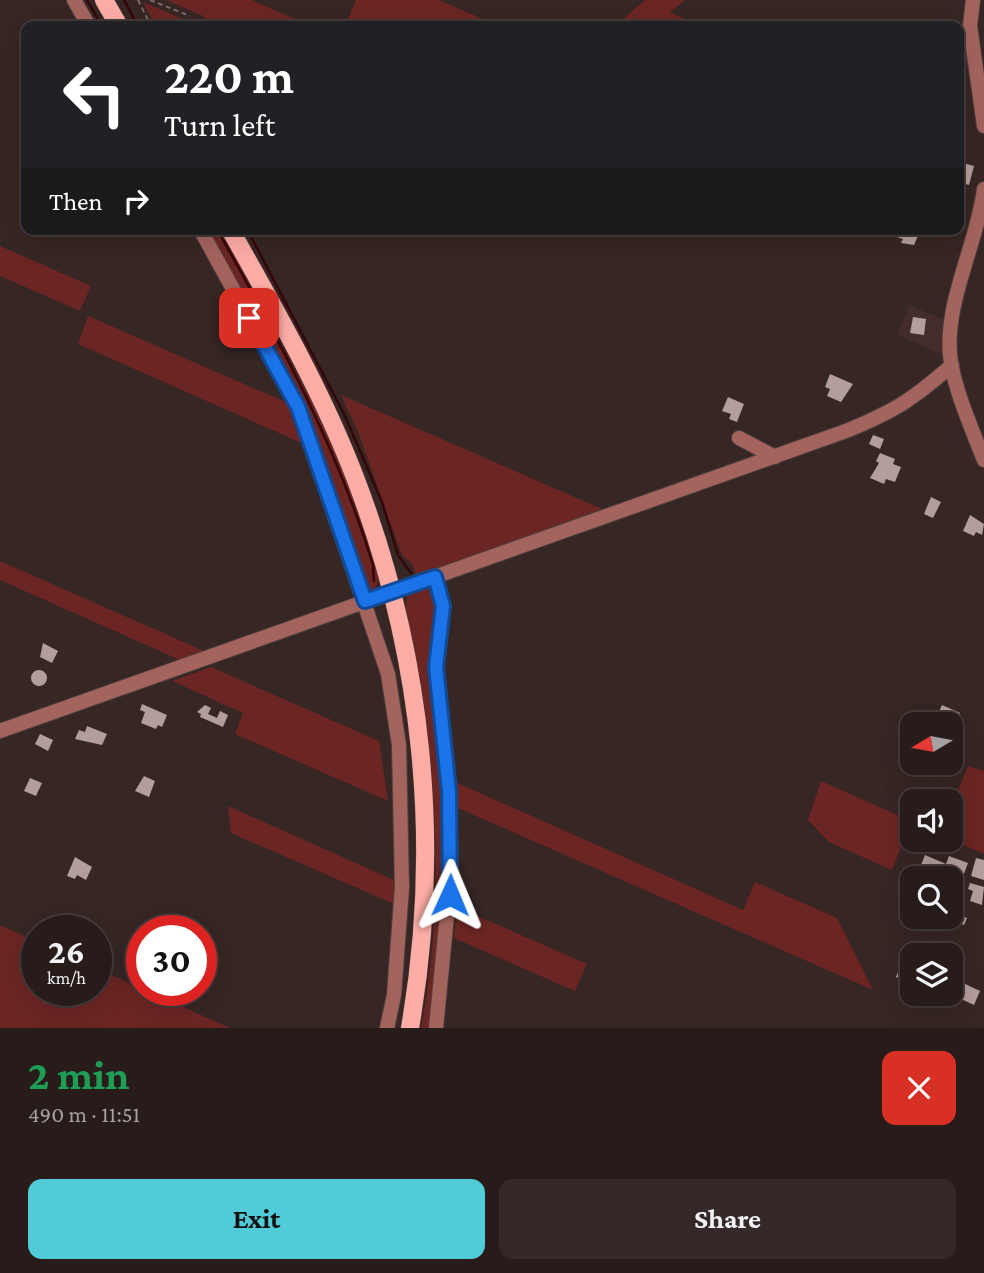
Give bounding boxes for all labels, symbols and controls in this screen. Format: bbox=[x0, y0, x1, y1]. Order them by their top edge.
icon: left bbox=[49, 49, 140, 140]
text: 220 m bbox=[164, 49, 294, 104]
text: Turn left bbox=[164, 107, 275, 143]
icon: right bbox=[117, 182, 155, 220]
text: Then bbox=[49, 187, 103, 216]
pin bbox=[219, 288, 279, 348]
icon: arrive bbox=[230, 299, 268, 337]
north arrow bbox=[900, 712, 962, 775]
map controls bbox=[900, 712, 963, 1006]
button: sound bbox=[900, 789, 963, 852]
position arrow bbox=[413, 858, 487, 932]
button: search bbox=[900, 866, 963, 929]
speed limit sign: 30 bbox=[126, 915, 217, 1006]
text: 26 bbox=[48, 932, 85, 971]
button: layers bbox=[900, 943, 963, 1006]
text: km/h bbox=[47, 968, 86, 988]
text: 2 min bbox=[28, 1051, 129, 1098]
button: close bbox=[882, 1051, 956, 1125]
text: 490 m · 11:51 bbox=[28, 1101, 140, 1127]
button: Exit bbox=[28, 1179, 485, 1259]
button: Share bbox=[499, 1179, 956, 1259]

